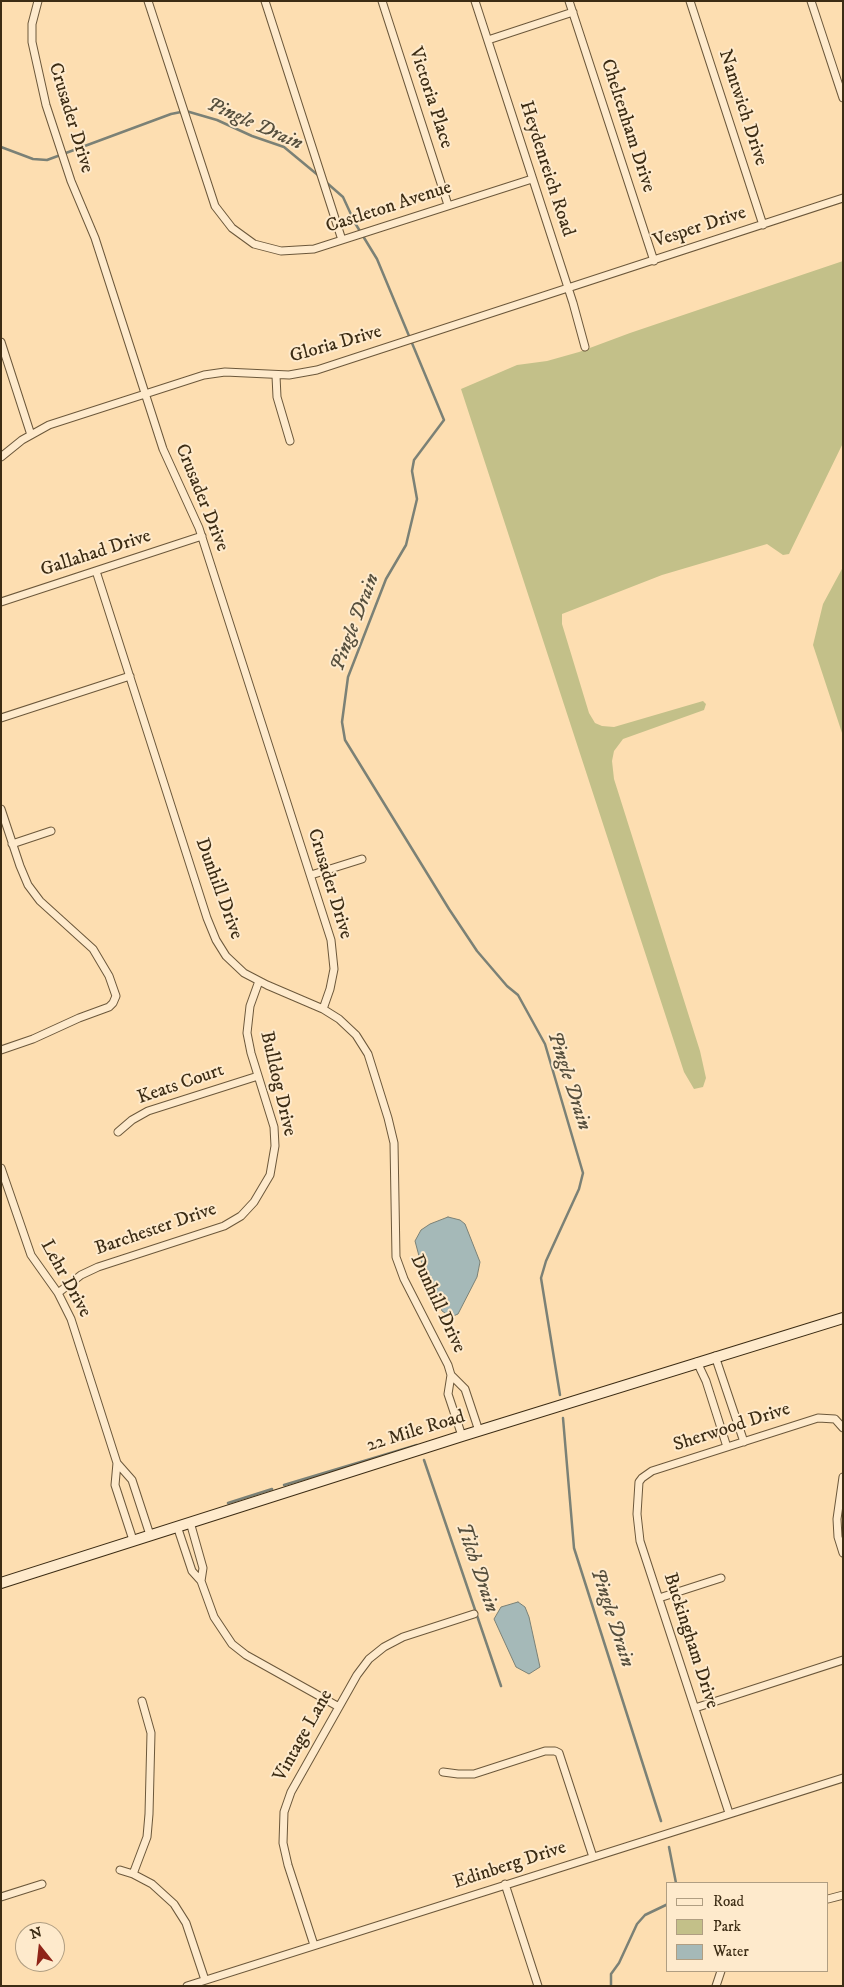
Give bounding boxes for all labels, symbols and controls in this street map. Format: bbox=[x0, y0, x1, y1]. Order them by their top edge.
street label: Victoria Place bbox=[403, 44, 457, 152]
street label: Nantwich Drive bbox=[713, 47, 771, 169]
street label: Cheltenham Drive bbox=[595, 57, 659, 195]
street label: Crusader Drive bbox=[42, 60, 98, 176]
water label: Pingle Drain bbox=[202, 93, 306, 157]
street label: Heydenreich Road bbox=[513, 98, 579, 240]
street label: Castleton Avenue bbox=[323, 177, 455, 239]
street label: Vesper Drive bbox=[651, 202, 749, 254]
street label: Gloria Drive bbox=[287, 321, 385, 369]
street label: Crusader Drive bbox=[169, 441, 233, 555]
street label: Gallahad Drive bbox=[38, 525, 154, 583]
water label: Pingle Drain bbox=[326, 571, 386, 675]
street label: Crusader Drive bbox=[301, 826, 357, 942]
street label: Dunhill Drive bbox=[189, 835, 247, 943]
water label: Pingle Drain bbox=[541, 1028, 595, 1134]
street label: Bulldog Drive bbox=[254, 1029, 300, 1139]
street label: Keats Court bbox=[135, 1060, 227, 1110]
street label: Barchester Drive bbox=[92, 1199, 220, 1261]
street label: Lehr Drive bbox=[34, 1236, 96, 1322]
street label: Dunhill Drive bbox=[404, 1251, 470, 1357]
street label: Sherwood Drive bbox=[671, 1398, 793, 1458]
street label: 22 Mile Road bbox=[364, 1406, 468, 1458]
water label: Tilch Drain bbox=[449, 1520, 503, 1616]
water label: Pingle Drain bbox=[584, 1565, 638, 1671]
street label: Buckingham Drive bbox=[657, 1570, 723, 1712]
street label: Vintage Lane bbox=[269, 1686, 339, 1786]
street label: Edinberg Drive bbox=[451, 1837, 569, 1895]
legend bbox=[666, 1882, 829, 1972]
text: Road bbox=[713, 1892, 744, 1911]
text: Park bbox=[713, 1917, 741, 1936]
north arrow bbox=[15, 1922, 65, 1972]
text: N bbox=[28, 1923, 44, 1944]
text: Water bbox=[713, 1942, 749, 1961]

